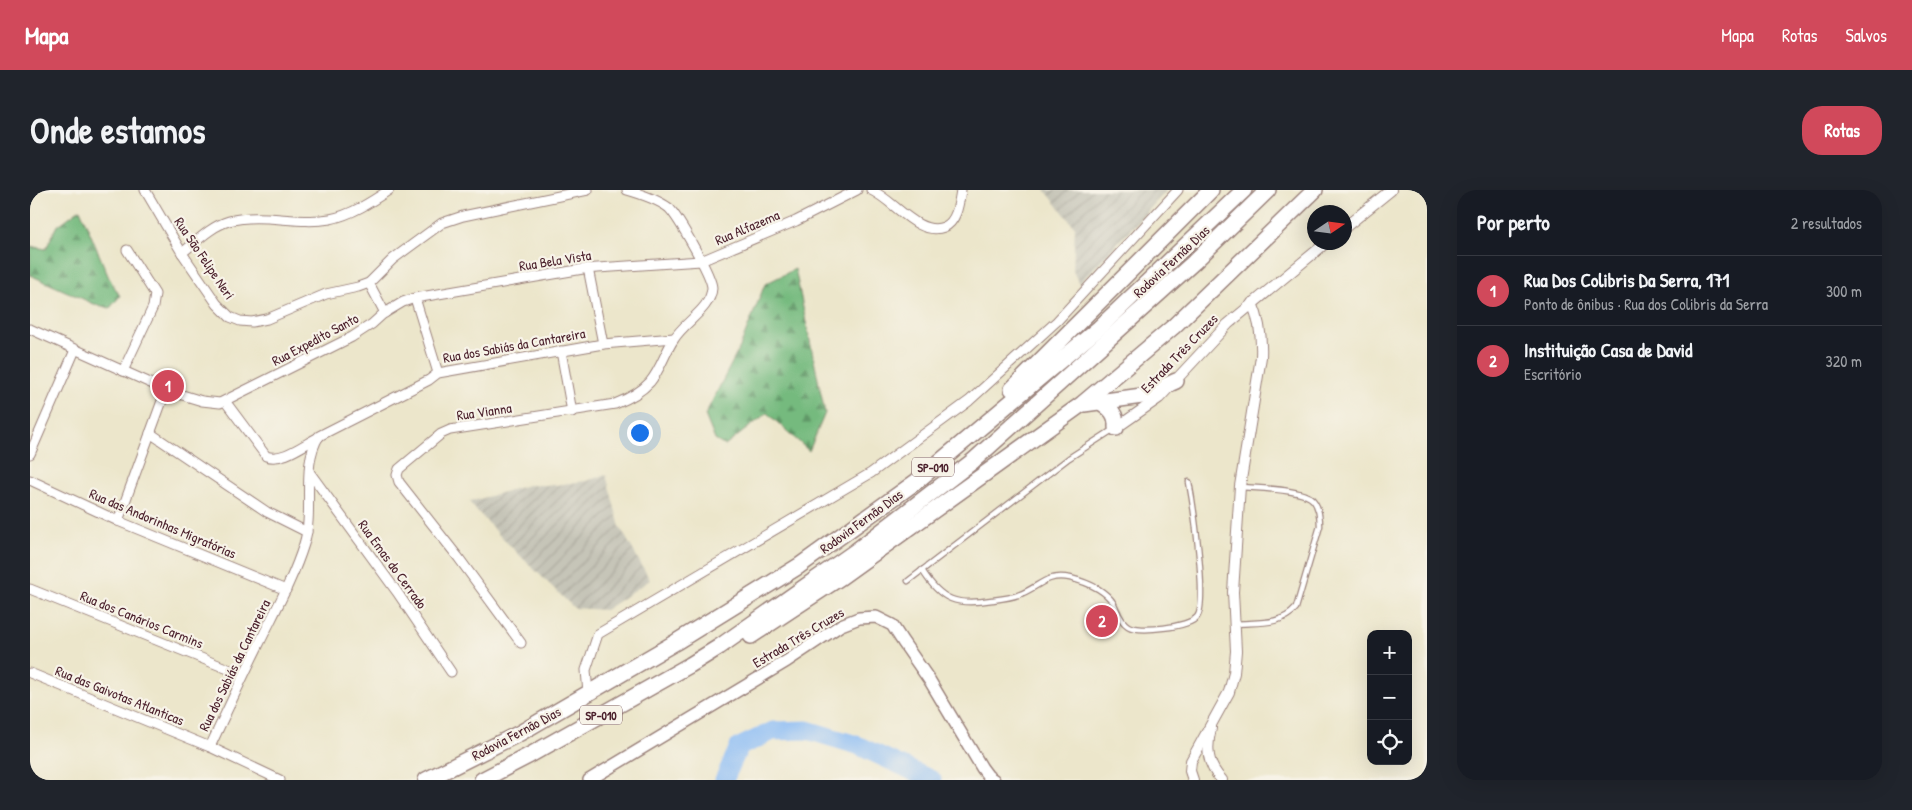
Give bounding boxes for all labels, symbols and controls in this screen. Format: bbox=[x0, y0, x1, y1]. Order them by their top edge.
text: Mapa bbox=[25, 19, 68, 51]
text: Mapa bbox=[1721, 23, 1754, 48]
text: Rotas bbox=[1782, 23, 1818, 48]
text: Salvos bbox=[1846, 23, 1887, 48]
button: Rotas bbox=[1802, 106, 1882, 155]
text: Onde estamos bbox=[30, 107, 205, 154]
street label: Rua Alfazema bbox=[712, 205, 783, 249]
north arrow bbox=[1307, 205, 1352, 250]
text: Por perto bbox=[1477, 208, 1550, 237]
text: 2 resultados bbox=[1791, 212, 1862, 234]
street label: Rua São Felipe Neri bbox=[170, 213, 240, 303]
street label: Rodovia Fernão Dias bbox=[1129, 221, 1213, 301]
street label: Rua Bela Vista bbox=[518, 245, 593, 275]
text: Rua Dos Colibris Da Serra, 171 bbox=[1524, 267, 1730, 293]
text: 1 bbox=[1490, 280, 1496, 302]
text: 300 m bbox=[1826, 280, 1862, 302]
text: Ponto de ônibus · Rua dos Colibris da Serra bbox=[1524, 293, 1768, 315]
street label: Rua Expedito Santo bbox=[268, 308, 362, 371]
street label: Estrada Três Cruzes bbox=[1136, 309, 1222, 397]
street label: Rua dos Sabiás da Cantareira bbox=[441, 323, 587, 367]
text: Instituição Casa de David bbox=[1524, 337, 1692, 363]
text: 2 bbox=[1489, 350, 1497, 372]
text: 320 m bbox=[1826, 350, 1862, 372]
text: Escritório bbox=[1524, 363, 1581, 385]
pin: 1 bbox=[152, 367, 184, 405]
street label: Rua Vianna bbox=[455, 398, 513, 424]
your location bbox=[627, 420, 653, 446]
road number: SP-010 bbox=[912, 458, 954, 476]
street label: Rua das Andorinhas Migratórias bbox=[86, 483, 239, 563]
street label: Rodovia Fernão Dias bbox=[816, 484, 906, 558]
street label: Rua Emas do Cerrado bbox=[354, 516, 432, 613]
street label: Rua dos Canários Carmins bbox=[78, 586, 206, 652]
street label: Rua dos Sabiás da Cantareira bbox=[194, 596, 274, 734]
street label: Estrada Três Cruzes bbox=[749, 602, 847, 672]
pin: 2 bbox=[1086, 602, 1118, 640]
map controls bbox=[1367, 630, 1412, 765]
button: + bbox=[1367, 630, 1412, 675]
street label: Rua das Gaivotas Atlanticas bbox=[53, 660, 187, 730]
button: − bbox=[1367, 675, 1412, 720]
street label: Rodovia Fernão Dias bbox=[468, 702, 564, 764]
road number: SP-010 bbox=[580, 706, 622, 724]
button: locate bbox=[1367, 720, 1412, 765]

